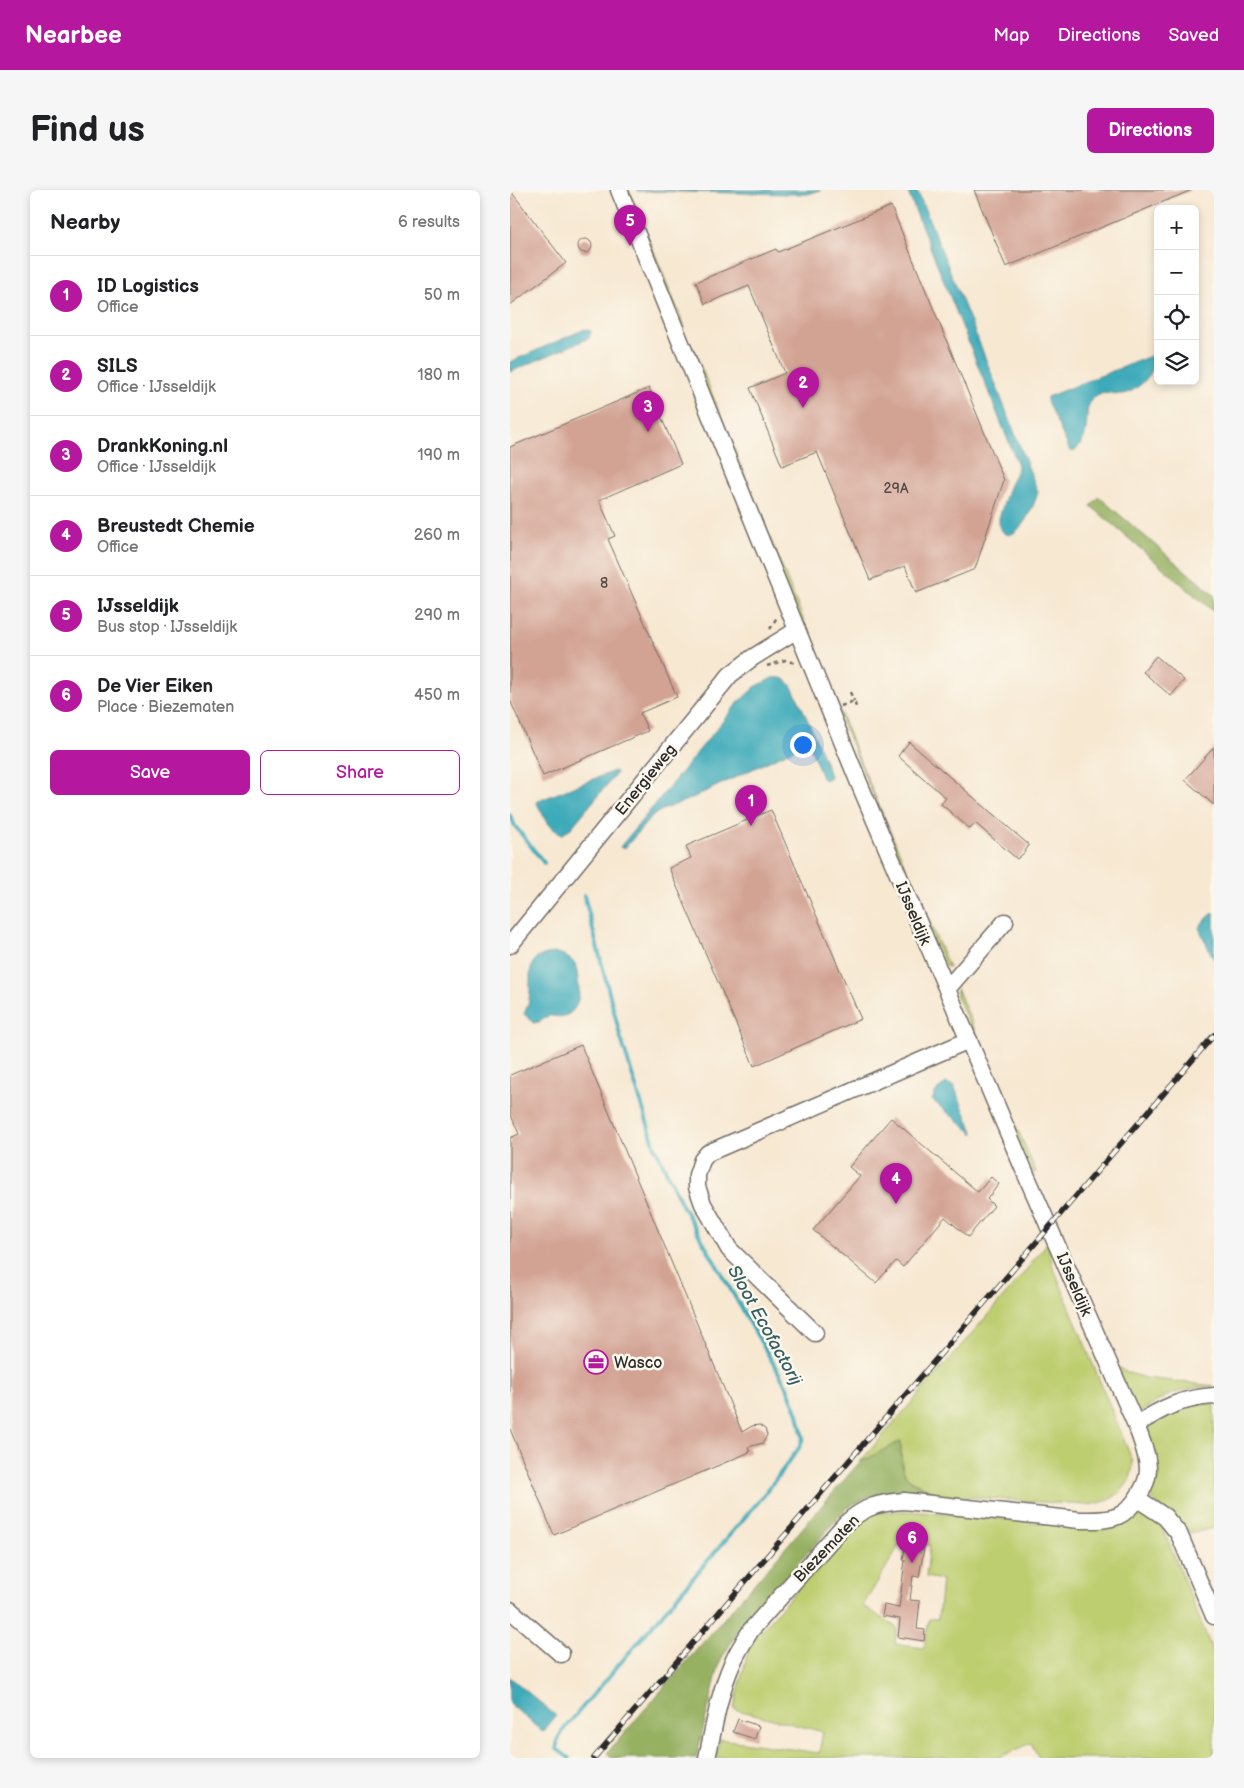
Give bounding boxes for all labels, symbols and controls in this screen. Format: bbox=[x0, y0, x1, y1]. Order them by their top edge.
text: Nearbee bbox=[25, 21, 122, 50]
text: Map bbox=[994, 25, 1030, 46]
text: Directions bbox=[1058, 25, 1140, 46]
text: Saved bbox=[1168, 25, 1219, 46]
button: Directions bbox=[1087, 108, 1214, 153]
text: Find us bbox=[30, 109, 145, 152]
pin: 5 bbox=[614, 205, 646, 246]
map controls bbox=[1154, 205, 1199, 385]
button: + bbox=[1154, 205, 1199, 250]
text: Nearby bbox=[50, 210, 120, 235]
text: 6 results bbox=[398, 213, 460, 232]
button: − bbox=[1154, 250, 1199, 295]
text: ID Logistics bbox=[97, 275, 199, 298]
text: 1 bbox=[63, 286, 69, 305]
text: 50 m bbox=[424, 286, 460, 305]
button: locate bbox=[1154, 295, 1199, 340]
text: Office bbox=[97, 298, 139, 317]
button: layers bbox=[1154, 340, 1199, 385]
text: SILS bbox=[97, 355, 138, 378]
text: 2 bbox=[61, 366, 71, 385]
text: 180 m bbox=[418, 366, 460, 385]
pin: 2 bbox=[787, 367, 819, 408]
text: Office · IJsseldijk bbox=[97, 378, 216, 397]
pin: 3 bbox=[632, 391, 664, 432]
text: DrankKoning.nl bbox=[97, 435, 228, 458]
text: 3 bbox=[61, 446, 71, 465]
text: 190 m bbox=[418, 446, 460, 465]
text: Office · IJsseldijk bbox=[97, 458, 216, 477]
house number: 29A bbox=[884, 480, 909, 497]
text: Breustedt Chemie bbox=[97, 515, 255, 538]
text: 4 bbox=[61, 526, 71, 545]
text: 260 m bbox=[414, 526, 460, 545]
text: Office bbox=[97, 538, 139, 557]
house number: 8 bbox=[600, 575, 608, 592]
text: IJsseldijk bbox=[97, 595, 179, 618]
text: 5 bbox=[61, 606, 71, 625]
text: 290 m bbox=[414, 606, 460, 625]
text: Bus stop · IJsseldijk bbox=[97, 618, 237, 637]
text: De Vier Eiken bbox=[97, 675, 213, 698]
text: 6 bbox=[61, 686, 71, 705]
text: 450 m bbox=[414, 686, 460, 705]
text: Place · Biezematen bbox=[97, 698, 234, 717]
your location bbox=[790, 732, 816, 758]
street label: Energieweg bbox=[612, 740, 681, 819]
button: Save bbox=[50, 750, 250, 795]
button: Share bbox=[260, 750, 460, 795]
pin: 1 bbox=[735, 785, 767, 826]
street label: IJsseldijk bbox=[891, 879, 935, 948]
pin: 4 bbox=[880, 1163, 912, 1204]
street label: IJsseldijk bbox=[1052, 1250, 1096, 1319]
water label: Sloot Ecofactorij bbox=[723, 1262, 807, 1389]
office icon: Wasco bbox=[583, 1349, 609, 1375]
place label: Wasco bbox=[614, 1354, 662, 1373]
street label: Biezematen bbox=[790, 1511, 864, 1587]
pin: 6 bbox=[896, 1522, 928, 1563]

